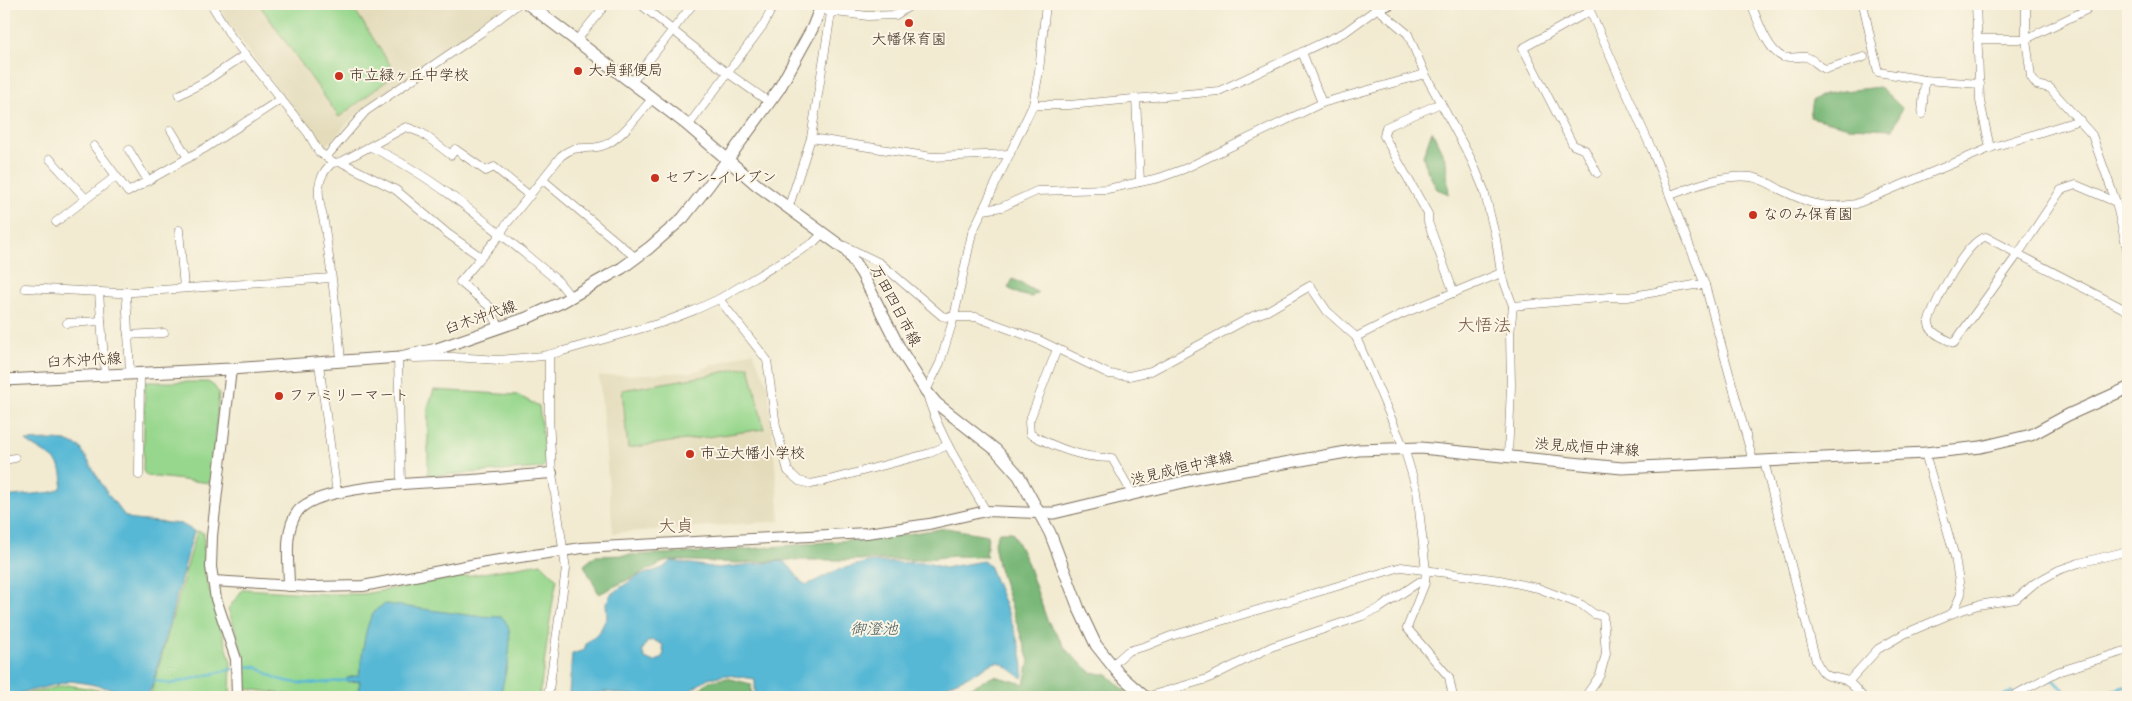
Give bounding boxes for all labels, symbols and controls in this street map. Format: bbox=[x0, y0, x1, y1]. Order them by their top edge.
marker: 大幡保育園 bbox=[903, 17, 915, 29]
place label: 大幡保育園 bbox=[871, 30, 947, 50]
place label: 大貞郵便局 bbox=[588, 61, 663, 81]
marker: 大貞郵便局 bbox=[572, 65, 584, 77]
place label: 市立緑ヶ丘中学校 bbox=[349, 66, 469, 86]
marker: 市立緑ヶ丘中学校 bbox=[333, 70, 345, 82]
place label: セブン-イレブン bbox=[665, 168, 777, 188]
marker: セブン-イレブン bbox=[649, 172, 661, 184]
place label: なのみ保育園 bbox=[1763, 205, 1853, 225]
marker: なのみ保育園 bbox=[1747, 209, 1759, 221]
street label: 万田四日市線 bbox=[865, 262, 925, 350]
street label: 臼木沖代線 bbox=[442, 296, 520, 340]
district label: 大悟法 bbox=[1457, 314, 1511, 338]
street label: 臼木沖代線 bbox=[46, 349, 122, 373]
place label: ファミリーマート bbox=[289, 386, 409, 406]
marker: ファミリーマート bbox=[273, 390, 285, 402]
street label: 渋見成恒中津線 bbox=[1534, 434, 1640, 462]
place label: 市立大幡小学校 bbox=[700, 444, 805, 464]
street label: 渋見成恒中津線 bbox=[1129, 447, 1235, 491]
marker: 市立大幡小学校 bbox=[684, 448, 696, 460]
district label: 大貞 bbox=[658, 515, 694, 539]
water label: 御澄池 bbox=[850, 619, 899, 640]

